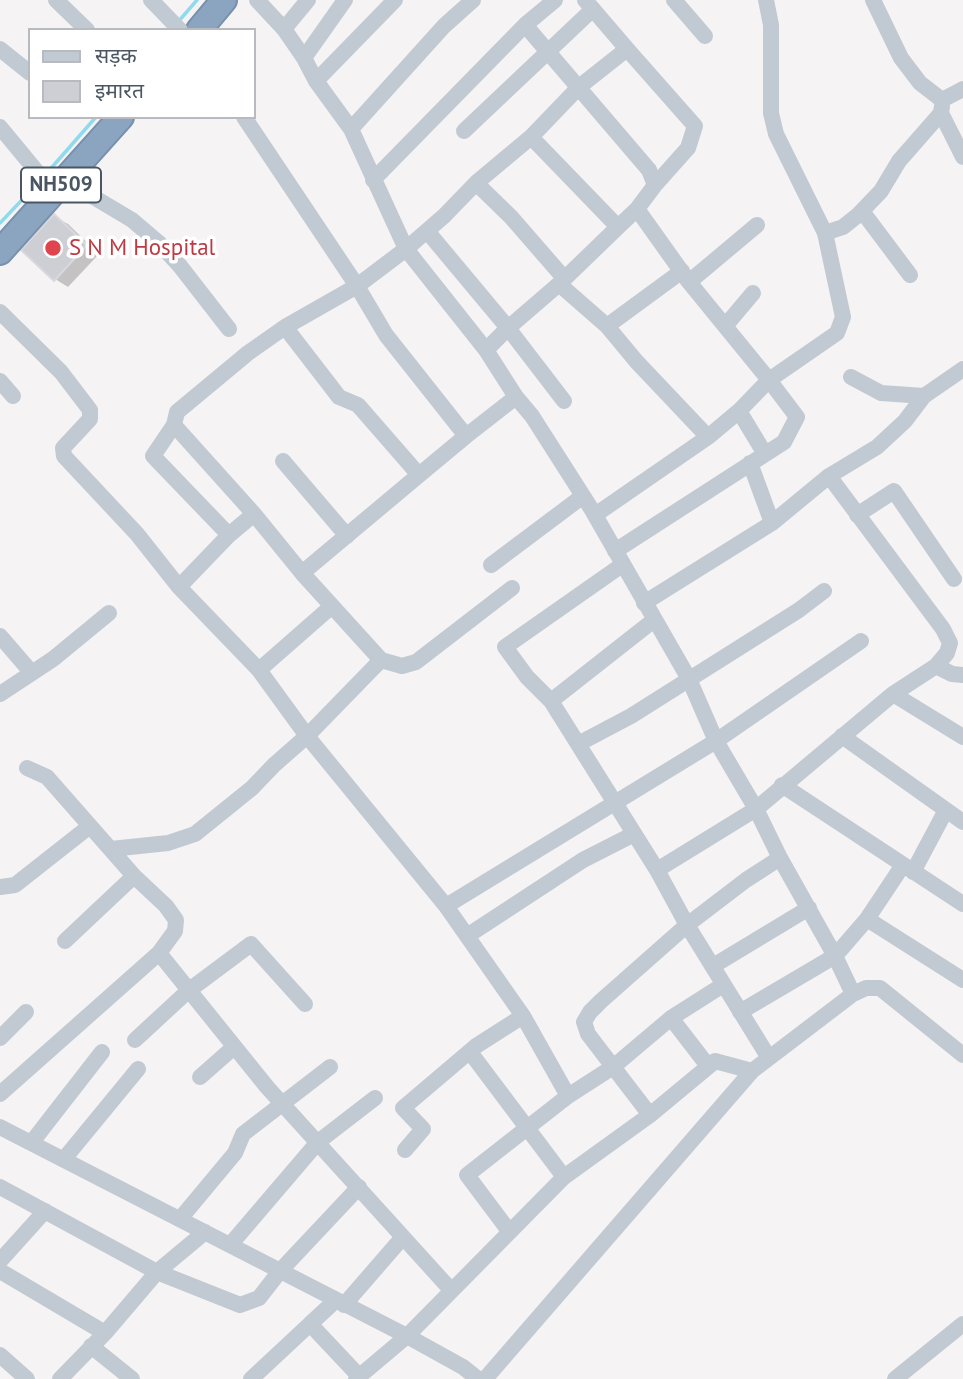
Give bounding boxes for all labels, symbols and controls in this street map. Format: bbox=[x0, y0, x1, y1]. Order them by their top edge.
legend bbox=[28, 28, 256, 119]
text: सड़क bbox=[95, 42, 137, 69]
text: इमारत bbox=[95, 77, 144, 104]
road number: NH509 bbox=[21, 168, 101, 202]
place label: S N M Hospital bbox=[69, 234, 215, 262]
marker: S N M Hospital bbox=[43, 238, 63, 258]

